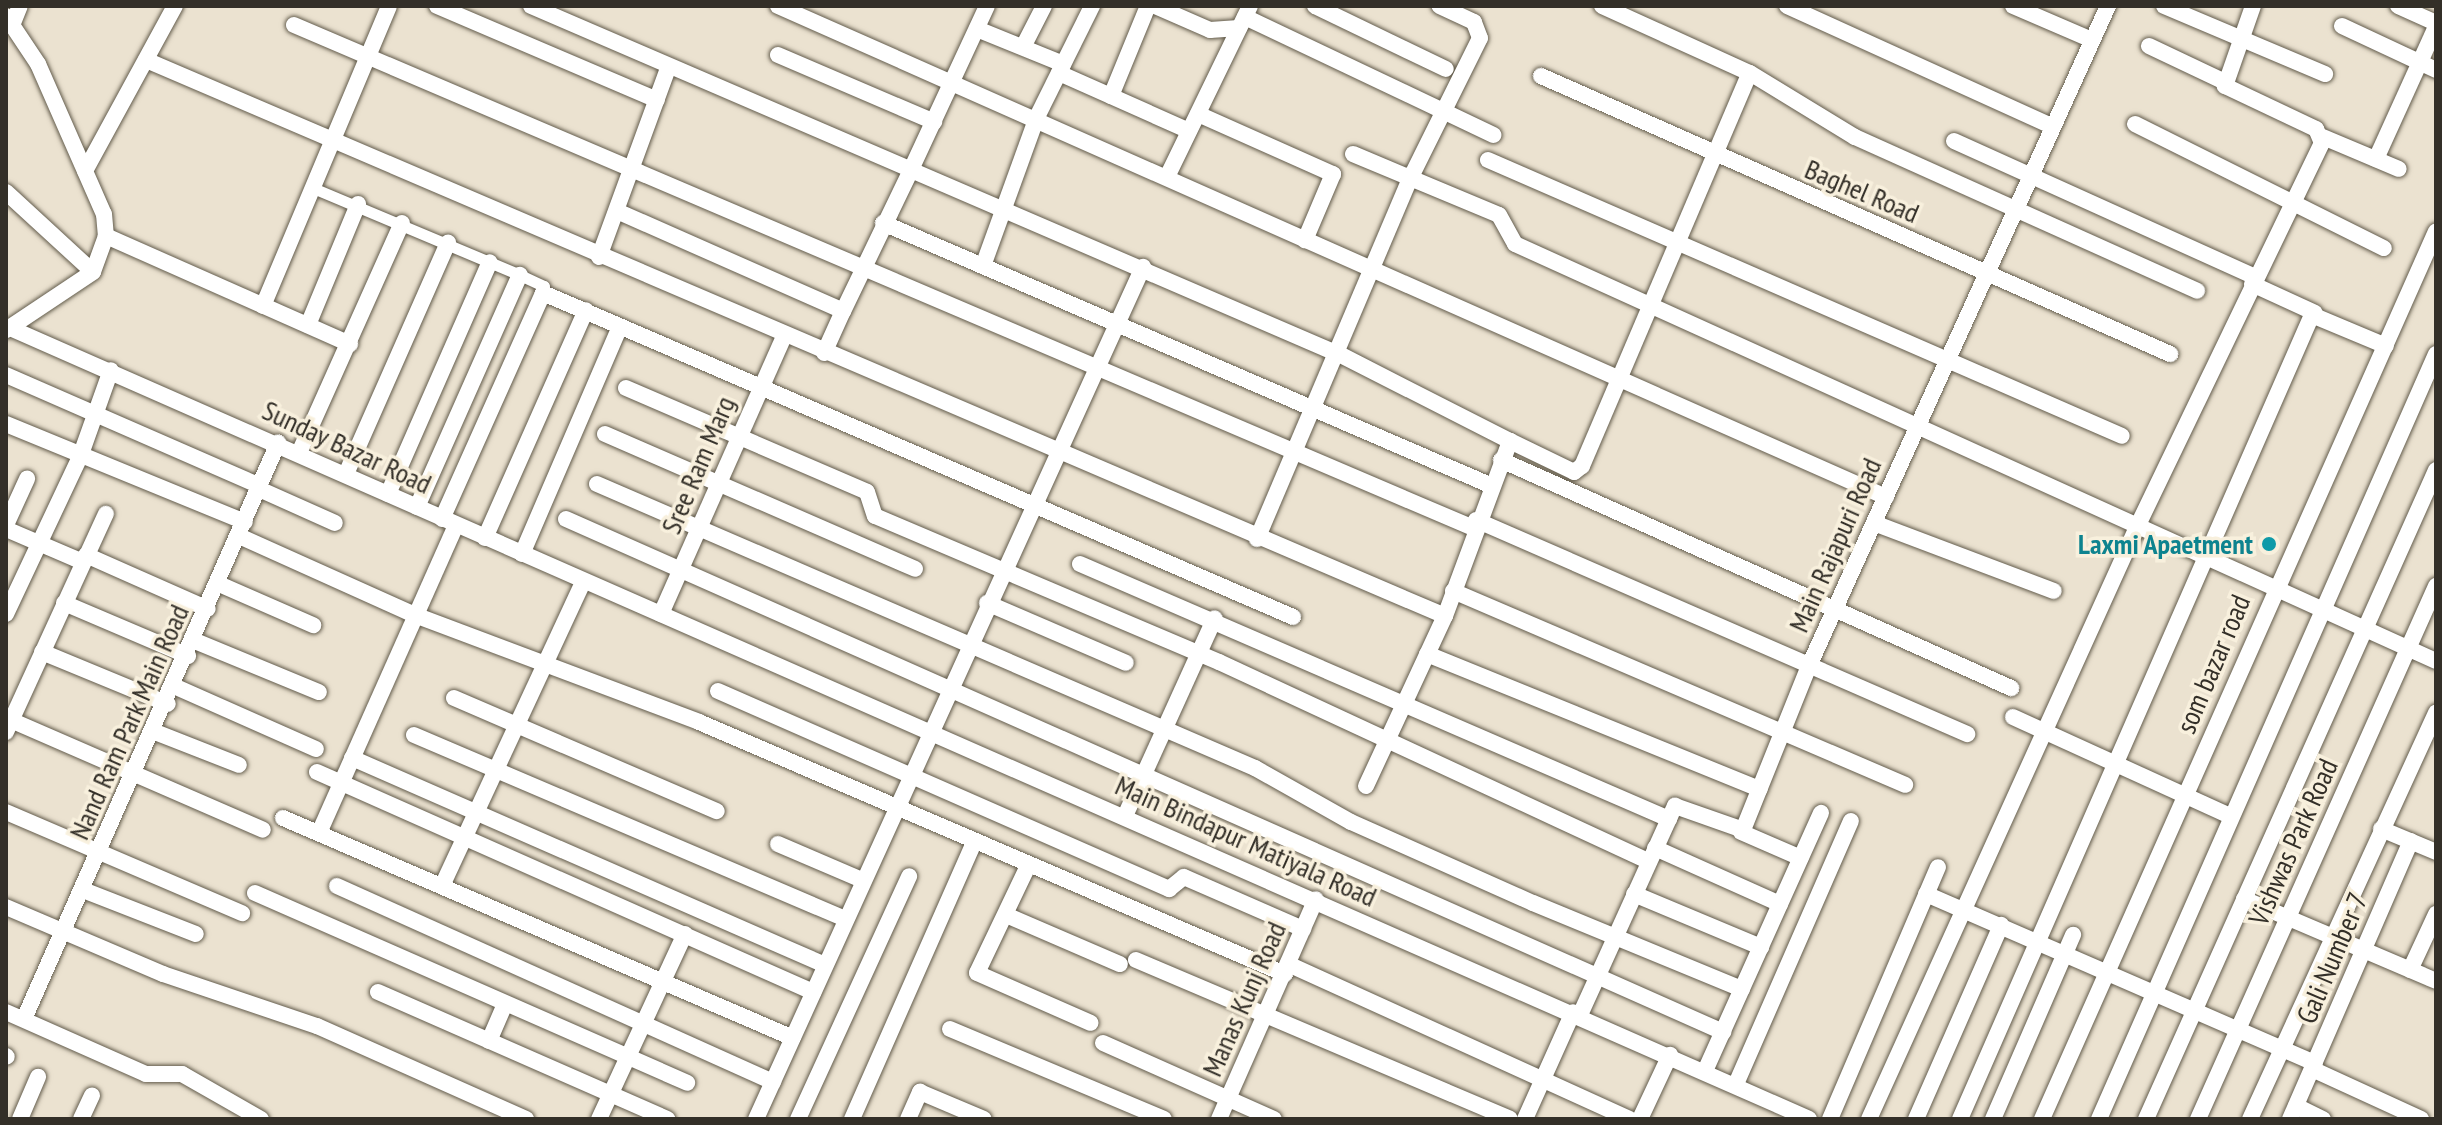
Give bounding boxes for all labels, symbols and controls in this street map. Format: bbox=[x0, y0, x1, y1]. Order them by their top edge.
street label: Baghel Road bbox=[1800, 152, 1924, 230]
street label: Sree Ram Marg bbox=[654, 391, 742, 539]
street label: Sunday Bazar Road bbox=[257, 393, 437, 501]
street label: Main Rajapuri Road bbox=[1782, 453, 1888, 637]
place label: Laxmi Apaetment bbox=[2077, 527, 2253, 561]
marker: Laxmi Apaetment bbox=[2260, 535, 2278, 553]
street label: som bazar road bbox=[2169, 590, 2257, 738]
street label: Nand Ram Park Main Road bbox=[62, 599, 196, 845]
street label: Vishwas Park Road bbox=[2241, 753, 2345, 931]
street label: Main Bindapur Matiyala Road bbox=[1110, 768, 1382, 914]
street label: Gali Number 7 bbox=[2289, 888, 2375, 1028]
street label: Manas Kunj Road bbox=[1195, 917, 1293, 1081]

